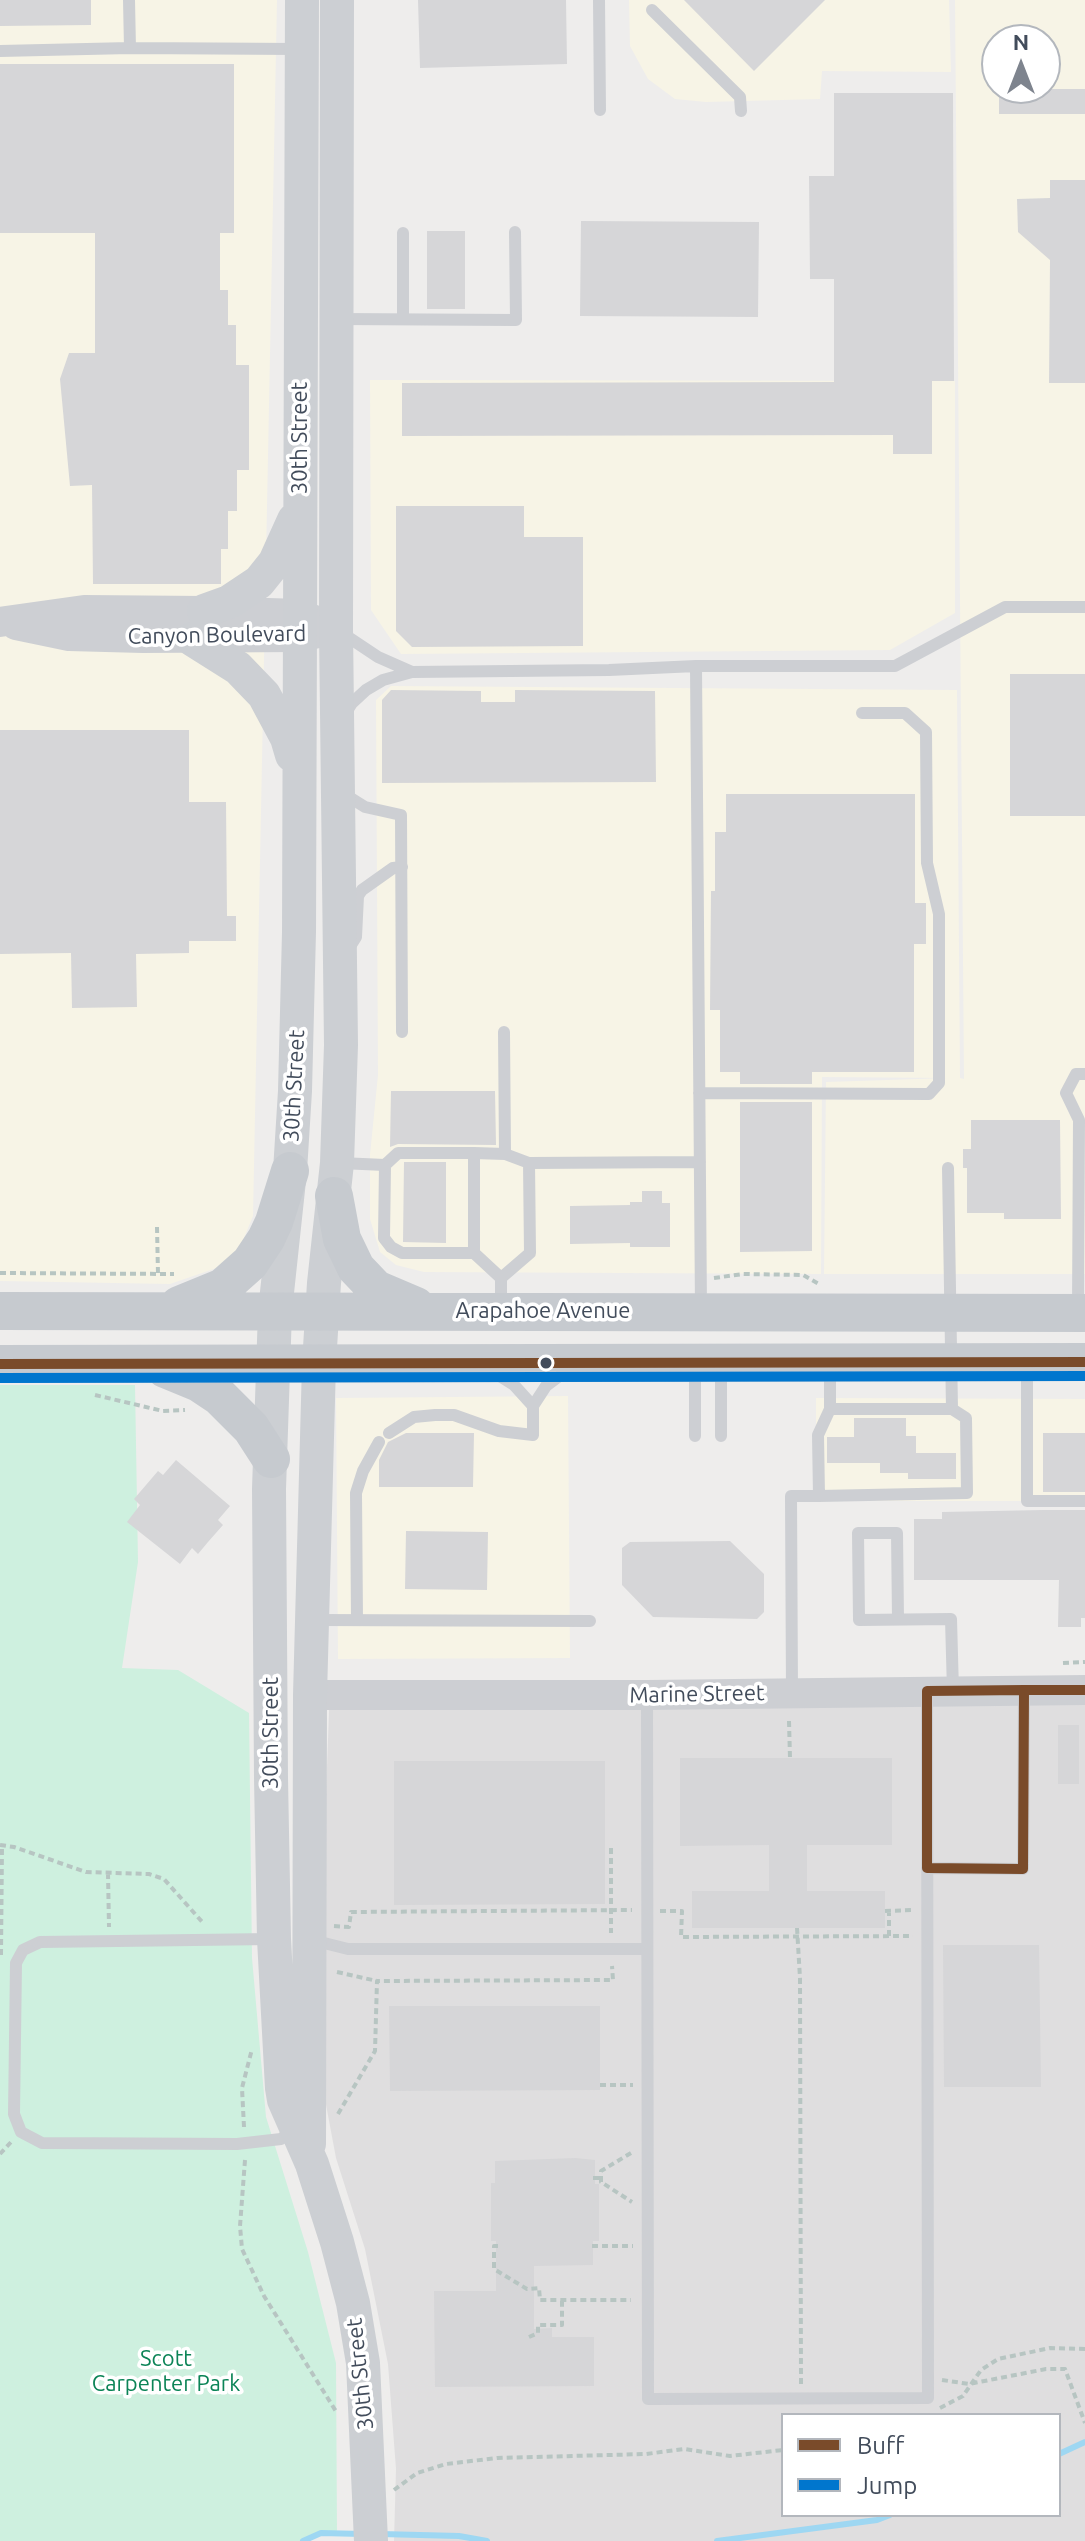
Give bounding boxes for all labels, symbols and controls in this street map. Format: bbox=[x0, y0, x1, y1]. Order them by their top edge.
north arrow bbox=[981, 24, 1061, 104]
text: N bbox=[1013, 29, 1029, 54]
street label: 30th Street bbox=[287, 382, 313, 494]
street label: Canyon Boulevard bbox=[127, 620, 307, 650]
street label: 30th Street bbox=[278, 1029, 310, 1143]
street label: Arapahoe Avenue bbox=[456, 1298, 630, 1324]
unlabelled marker bbox=[538, 1355, 554, 1371]
street label: 30th Street bbox=[258, 1677, 284, 1789]
street label: Marine Street bbox=[629, 1680, 765, 1708]
street label: 30th Street bbox=[341, 2317, 379, 2431]
park label: Scott Carpenter Park bbox=[92, 2346, 240, 2398]
legend bbox=[781, 2413, 1061, 2517]
text: Buff bbox=[857, 2432, 904, 2459]
text: Jump bbox=[857, 2472, 917, 2499]

